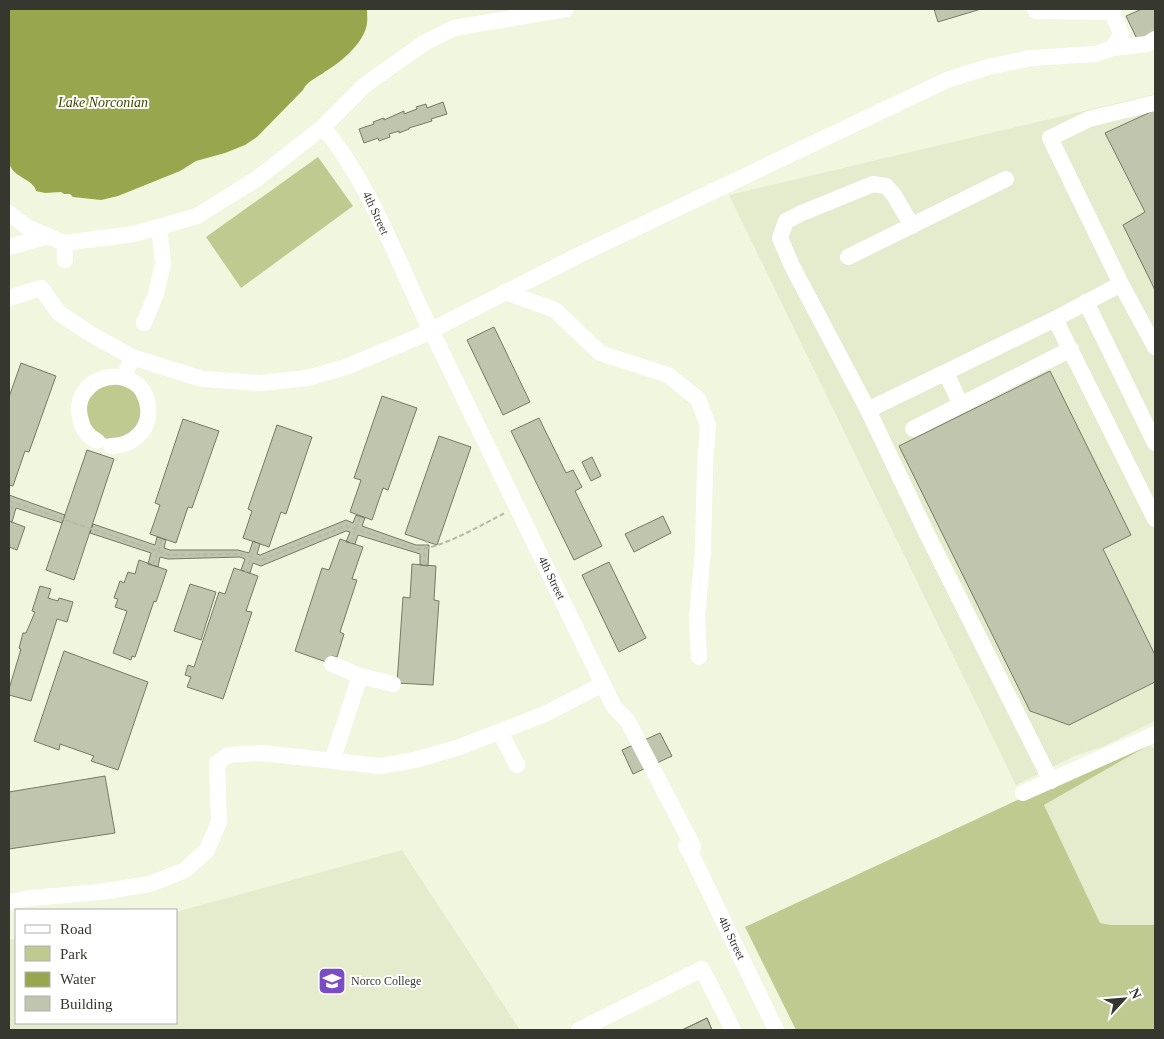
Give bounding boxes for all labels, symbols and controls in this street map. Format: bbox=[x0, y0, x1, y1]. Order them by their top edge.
water label: Lake Norconian bbox=[57, 95, 148, 110]
street label: 4th Street bbox=[360, 189, 392, 238]
street label: 4th Street bbox=[536, 554, 569, 602]
legend bbox=[15, 909, 178, 1024]
street label: 4th Street bbox=[716, 914, 749, 962]
text: Road bbox=[60, 921, 92, 937]
text: Park bbox=[60, 946, 88, 962]
school or university icon: Norco College bbox=[317, 966, 347, 996]
text: Water bbox=[60, 971, 95, 987]
place label: Norco College bbox=[351, 974, 421, 988]
north arrow bbox=[1099, 974, 1149, 1024]
text: N bbox=[1126, 986, 1144, 1001]
text: Building bbox=[60, 996, 113, 1012]

